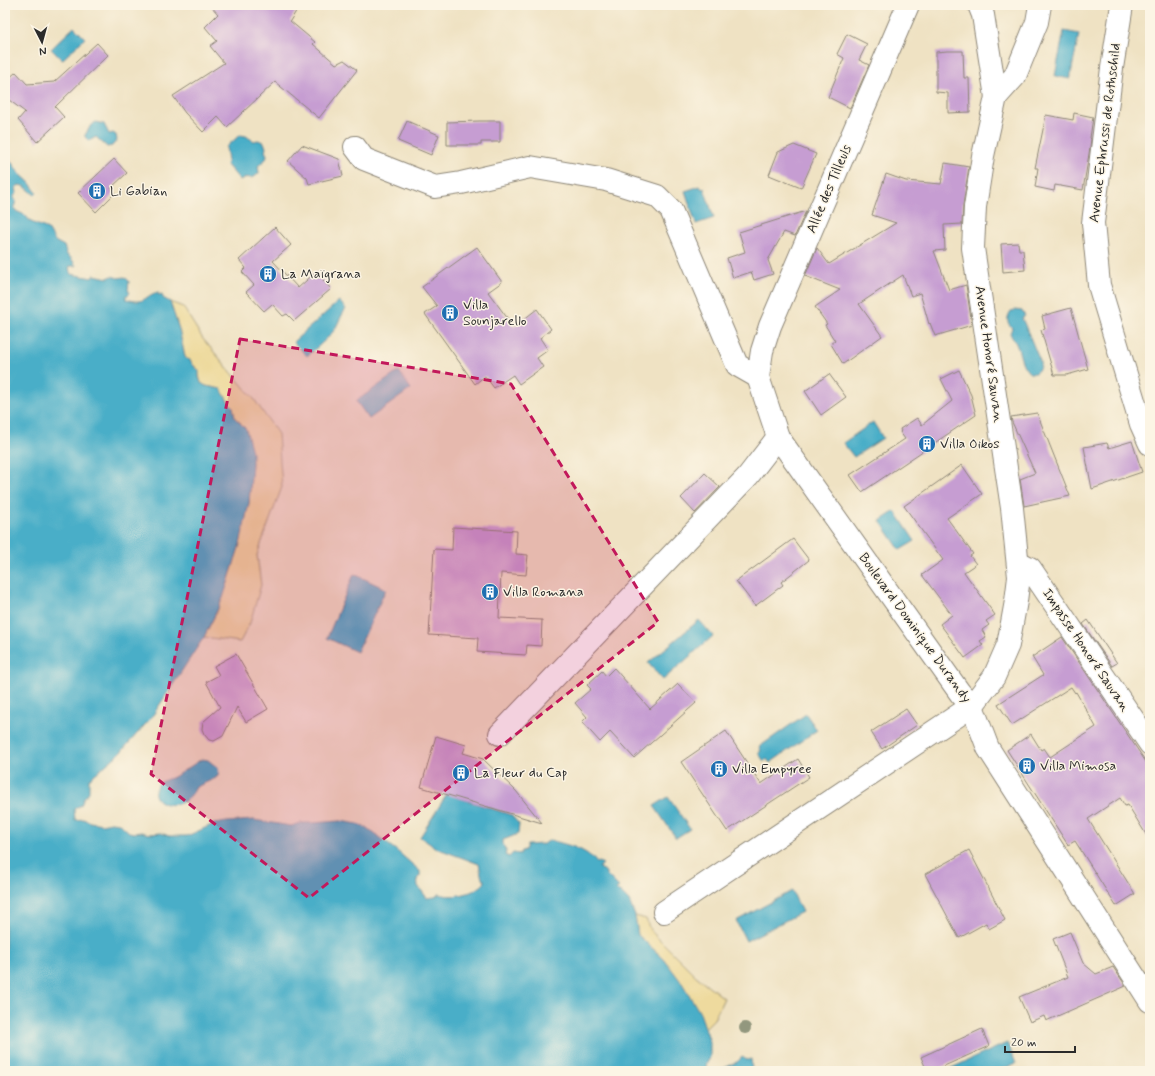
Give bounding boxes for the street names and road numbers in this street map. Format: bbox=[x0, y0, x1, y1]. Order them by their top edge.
street label: Avenue Ephrussi de Rothschild bbox=[1085, 42, 1125, 224]
street label: Allée des Tilleuls bbox=[802, 142, 856, 236]
street label: Avenue Honoré Sauvan bbox=[970, 284, 1008, 424]
street label: Boulevard Dominique Durandy bbox=[854, 549, 976, 707]
street label: Impasse Honoré Sauvan bbox=[1038, 585, 1134, 715]

